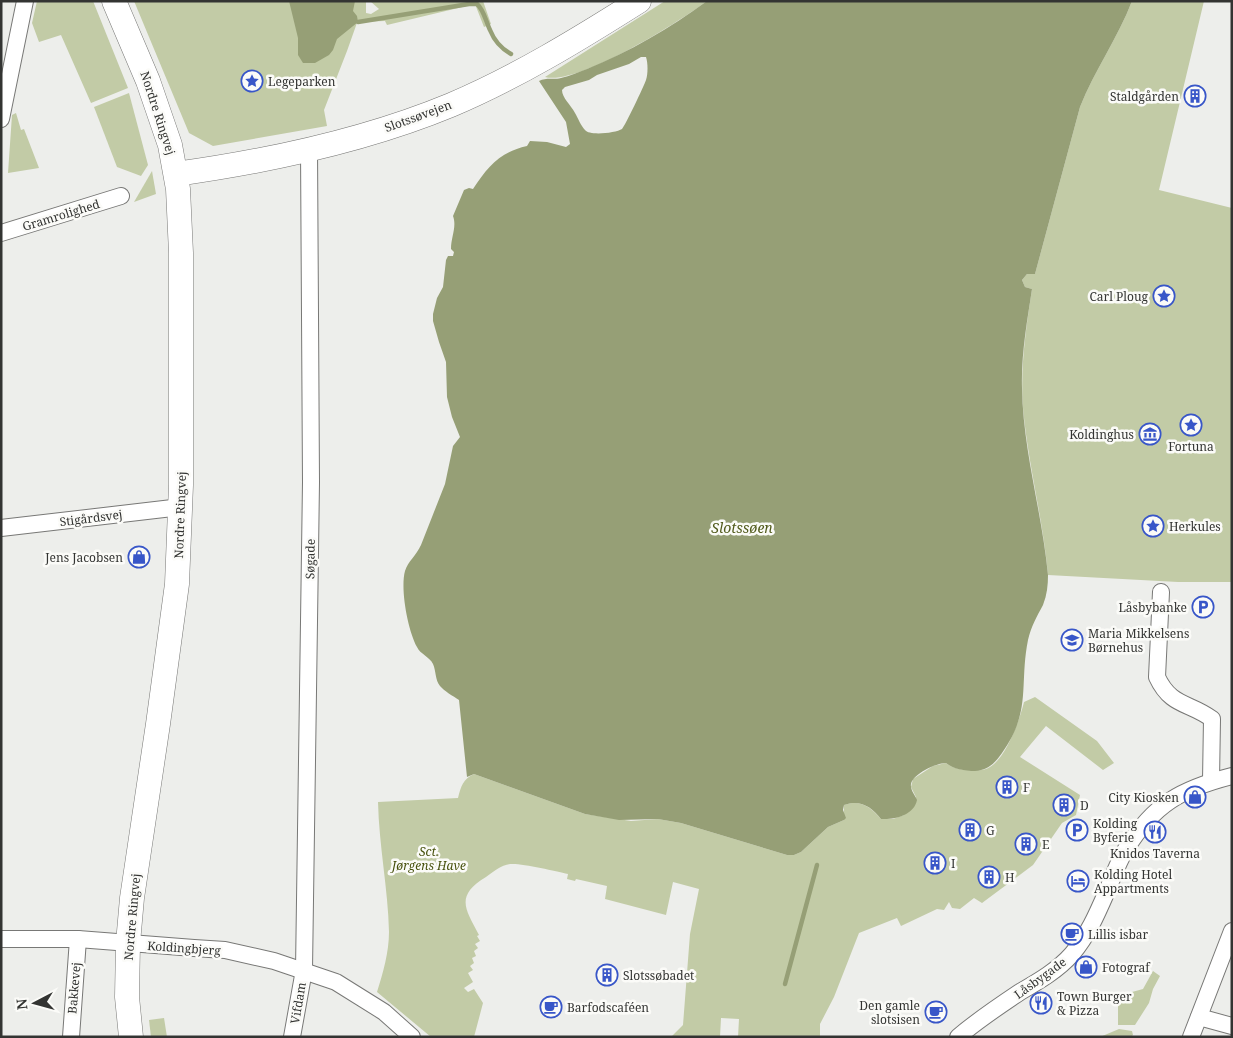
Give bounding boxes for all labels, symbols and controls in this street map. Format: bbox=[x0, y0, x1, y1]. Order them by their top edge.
street label: Nordre Ringvej bbox=[136, 69, 180, 157]
place icon: Legeparken bbox=[240, 69, 264, 93]
place label: Legeparken bbox=[268, 73, 336, 90]
building icon: Staldgården bbox=[1183, 84, 1207, 108]
place label: Staldgården bbox=[1110, 88, 1179, 105]
street label: Slotssøvejen bbox=[382, 96, 454, 136]
street label: Gramrolighed bbox=[20, 195, 102, 235]
place icon: Carl Ploug bbox=[1152, 284, 1176, 308]
place label: Carl Ploug bbox=[1089, 288, 1149, 305]
place icon: Fortuna bbox=[1179, 413, 1203, 437]
museum icon: Koldinghus bbox=[1138, 422, 1162, 446]
place label: Koldinghus bbox=[1069, 426, 1134, 443]
place label: Fortuna bbox=[1168, 438, 1214, 455]
street label: Nordre Ringvej bbox=[170, 471, 190, 559]
street label: Stigårdsvej bbox=[59, 506, 123, 530]
place icon: Herkules bbox=[1141, 514, 1165, 538]
water label: Slotssøen bbox=[711, 518, 773, 537]
place label: Herkules bbox=[1169, 518, 1221, 535]
street label: Søgade bbox=[301, 539, 319, 579]
shop icon: Jens Jacobsen bbox=[127, 545, 151, 569]
place label: Jens Jacobsen bbox=[44, 549, 123, 566]
parking icon: Låsbybanke bbox=[1191, 595, 1215, 619]
place label: Låsbybanke bbox=[1118, 599, 1187, 616]
place label: Maria Mikkelsens Børnehus bbox=[1088, 625, 1189, 656]
school or university icon: Maria Mikkelsens Børnehus bbox=[1060, 628, 1084, 652]
building icon: F bbox=[995, 775, 1019, 799]
place label: F bbox=[1023, 779, 1030, 796]
shop icon: City Kiosken bbox=[1183, 785, 1207, 809]
place label: City Kiosken bbox=[1108, 789, 1179, 806]
building icon: D bbox=[1052, 793, 1076, 817]
place label: D bbox=[1080, 797, 1089, 814]
place label: Kolding Byferie bbox=[1093, 815, 1138, 846]
building icon: G bbox=[958, 818, 982, 842]
parking icon: Kolding Byferie bbox=[1065, 818, 1089, 842]
restaurant icon: Knidos Taverna bbox=[1143, 820, 1167, 844]
place label: G bbox=[986, 822, 995, 839]
building icon: E bbox=[1014, 832, 1038, 856]
place label: E bbox=[1042, 836, 1049, 853]
park label: Sct. Jørgens Have bbox=[390, 843, 466, 874]
place label: Knidos Taverna bbox=[1110, 845, 1200, 862]
building icon: I bbox=[923, 851, 947, 875]
place label: I bbox=[951, 855, 955, 872]
building icon: H bbox=[977, 865, 1001, 889]
place label: Kolding Hotel Appartments bbox=[1094, 866, 1172, 897]
place label: H bbox=[1005, 869, 1015, 886]
hotel icon: Kolding Hotel Appartments bbox=[1066, 869, 1090, 893]
street label: Nordre Ringvej bbox=[120, 873, 144, 961]
cafe icon: Lillis isbar bbox=[1060, 922, 1084, 946]
place label: Lillis isbar bbox=[1088, 926, 1149, 943]
street label: Koldingbjerg bbox=[147, 937, 222, 959]
street label: Låsbygade bbox=[1011, 953, 1069, 1003]
shop icon: Fotograf bbox=[1074, 955, 1098, 979]
place label: Fotograf bbox=[1102, 959, 1151, 976]
street label: Bakkevej bbox=[63, 961, 85, 1015]
building icon: Slotssøbadet bbox=[595, 963, 619, 987]
place label: Slotssøbadet bbox=[623, 967, 694, 984]
north arrow bbox=[10, 978, 60, 1028]
street label: Vifdam bbox=[286, 981, 310, 1025]
place label: Town Burger & Pizza bbox=[1057, 988, 1132, 1019]
restaurant icon: Town Burger & Pizza bbox=[1029, 991, 1053, 1015]
cafe icon: Barfodscaféen bbox=[539, 995, 563, 1019]
place label: Den gamle slotsisen bbox=[859, 997, 920, 1028]
text: N bbox=[12, 998, 32, 1011]
place label: Barfodscaféen bbox=[567, 999, 649, 1016]
cafe icon: Den gamle slotsisen bbox=[924, 1000, 948, 1024]

